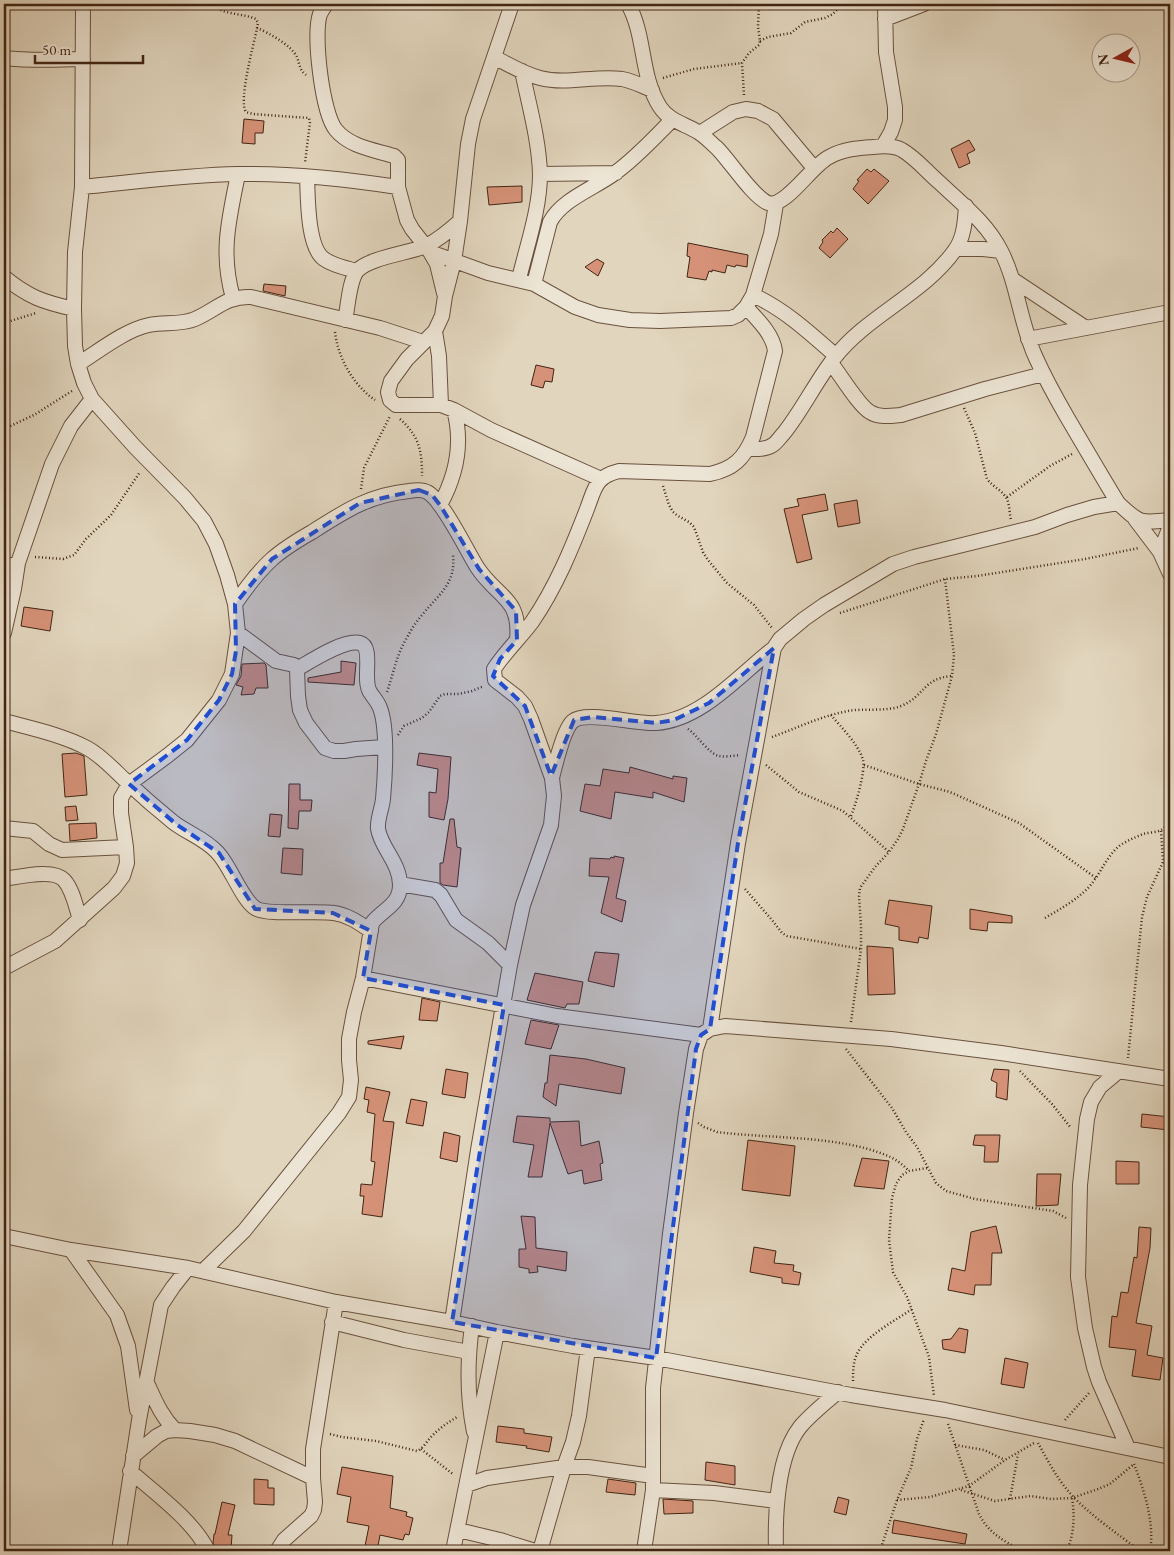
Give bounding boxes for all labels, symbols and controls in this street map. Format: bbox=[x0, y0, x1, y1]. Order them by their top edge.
scale bar bbox=[35, 32, 142, 64]
north arrow bbox=[1092, 32, 1142, 82]
text: 50 m bbox=[42, 40, 71, 59]
text: N bbox=[1093, 52, 1113, 67]

